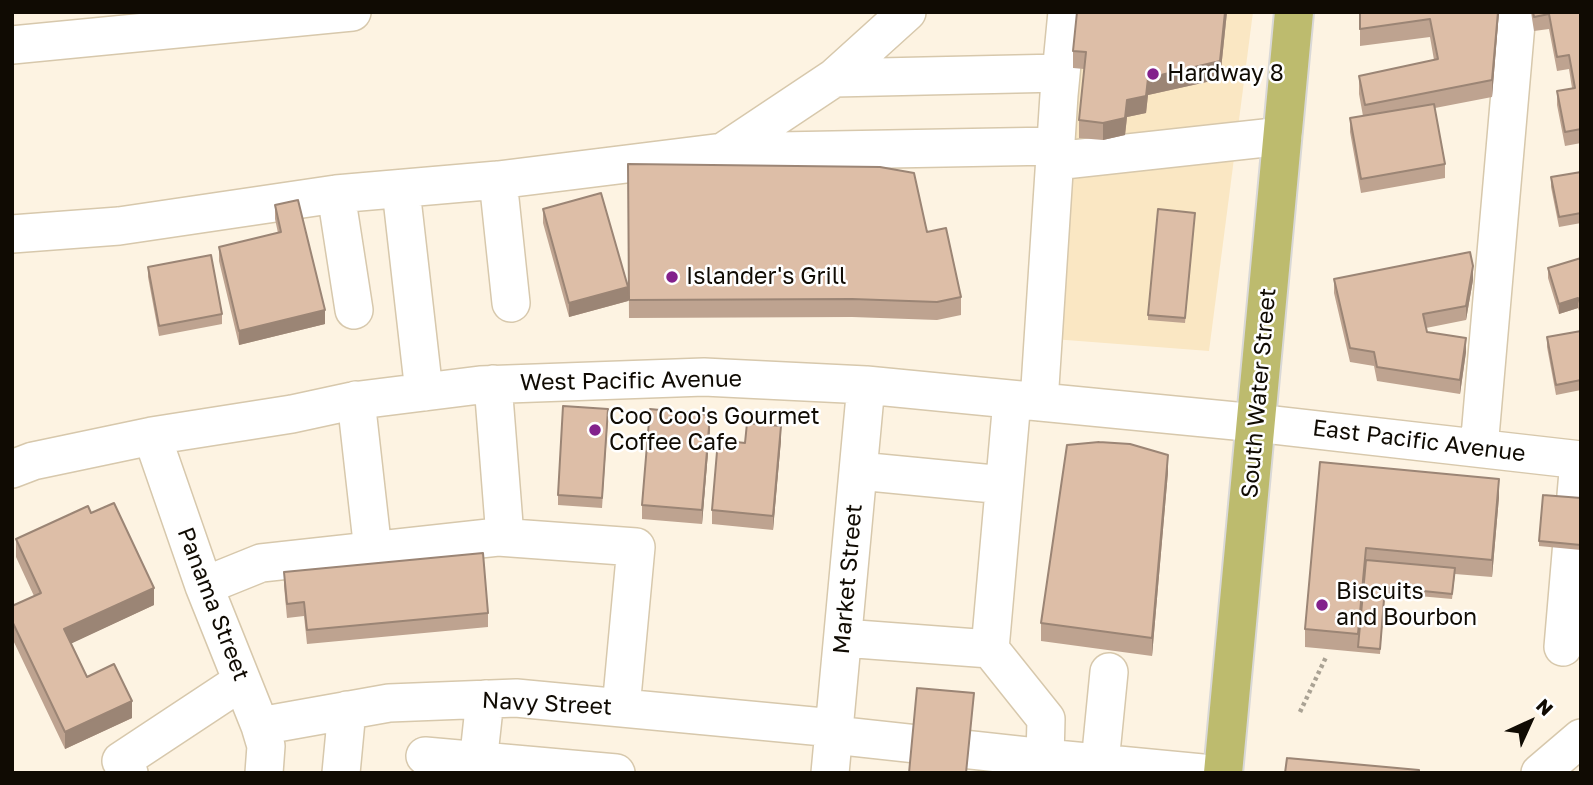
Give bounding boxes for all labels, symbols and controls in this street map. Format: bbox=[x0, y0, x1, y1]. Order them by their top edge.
place label: Hardway 8 bbox=[1167, 60, 1284, 88]
marker: Hardway 8 bbox=[1145, 66, 1161, 82]
place label: Islander's Grill bbox=[686, 263, 846, 291]
marker: Islander's Grill bbox=[664, 269, 680, 285]
street label: South Water Street bbox=[1236, 287, 1282, 499]
street label: West Pacific Avenue bbox=[520, 365, 742, 397]
place label: Coo Coo's Gourmet Coffee Cafe bbox=[609, 403, 820, 457]
street label: East Pacific Avenue bbox=[1311, 414, 1527, 468]
marker: Coo Coo's Gourmet Coffee Cafe bbox=[587, 422, 603, 438]
street label: Market Street bbox=[828, 503, 868, 655]
street label: Panama Street bbox=[171, 523, 255, 685]
place label: Biscuits and Bourbon bbox=[1336, 578, 1477, 632]
marker: Biscuits and Bourbon bbox=[1314, 597, 1330, 613]
street label: Navy Street bbox=[481, 687, 613, 721]
north arrow bbox=[1495, 687, 1565, 757]
text: N bbox=[1532, 694, 1558, 720]

